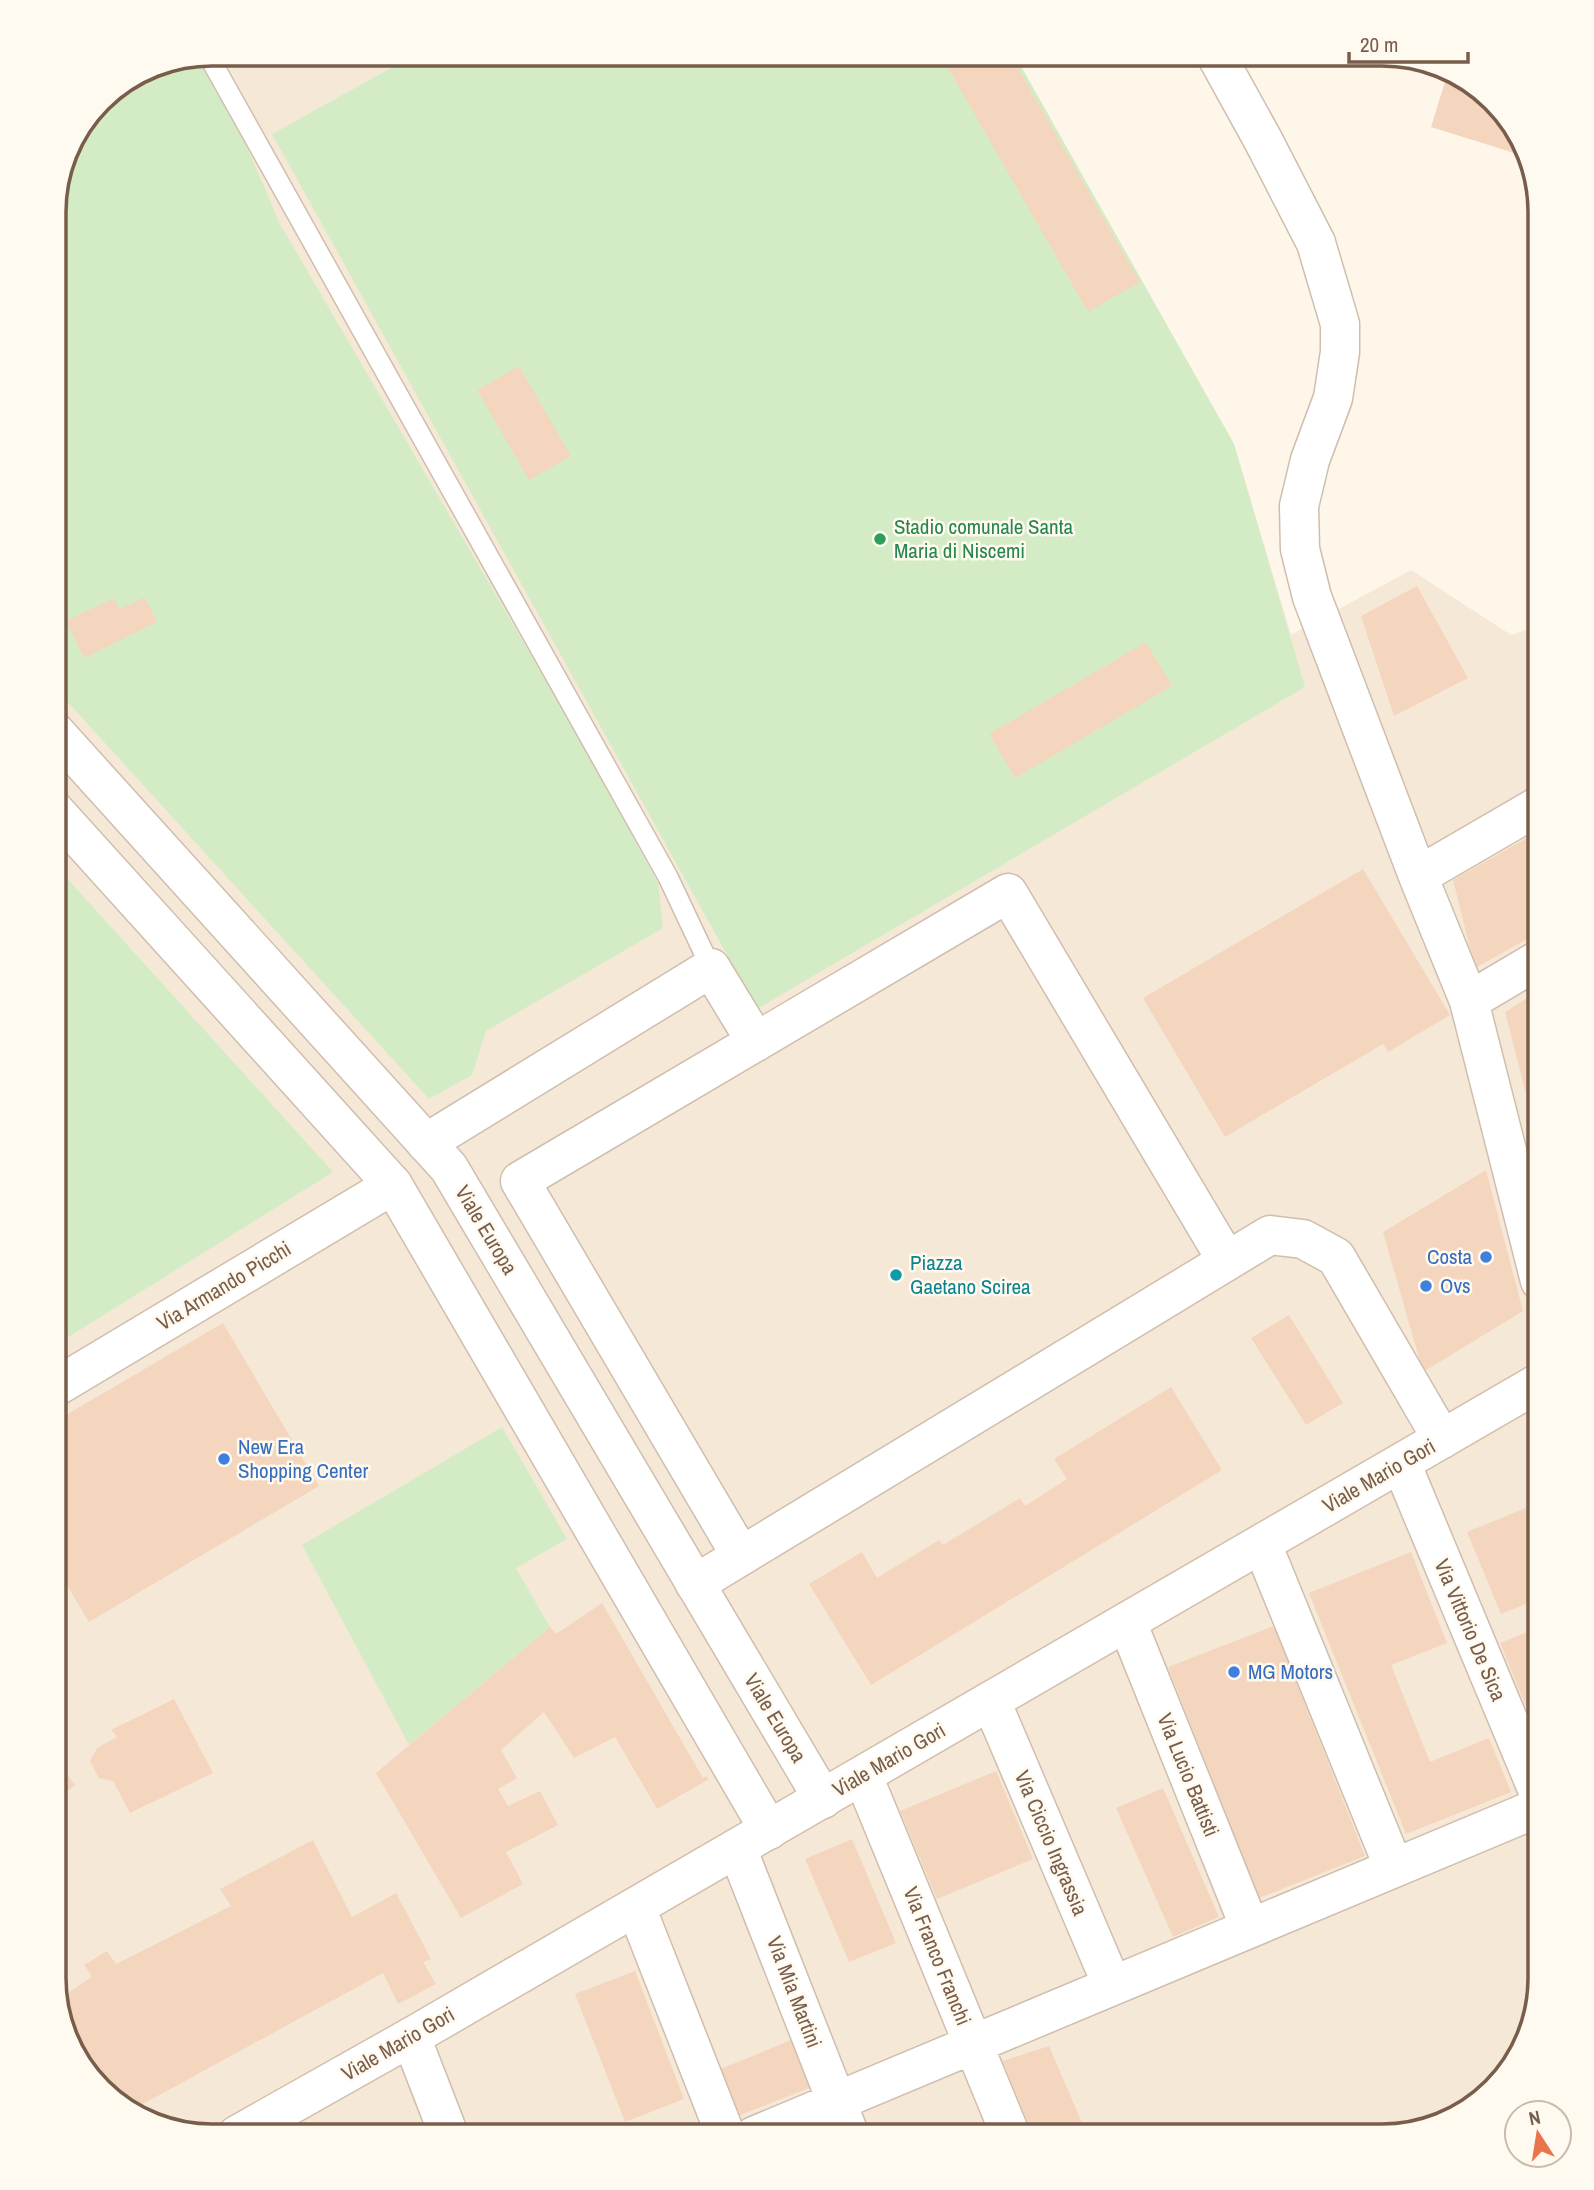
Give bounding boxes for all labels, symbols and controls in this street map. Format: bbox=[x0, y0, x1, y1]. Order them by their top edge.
scale bar bbox=[1349, 21, 1468, 65]
text: 20 m bbox=[1360, 30, 1398, 59]
place label: Stadio comunale Santa Maria di Niscemi bbox=[894, 512, 1073, 565]
marker: Stadio comunale Santa Maria di Niscemi bbox=[872, 531, 888, 547]
street label: Viale Europa bbox=[448, 1180, 525, 1280]
street label: Via Armando Picchi bbox=[151, 1234, 296, 1337]
place label: Costa bbox=[1427, 1242, 1472, 1271]
place label: Piazza Gaetano Scirea bbox=[910, 1248, 1031, 1301]
marker: Costa bbox=[1478, 1249, 1494, 1265]
marker: Piazza Gaetano Scirea bbox=[888, 1267, 904, 1283]
place label: Ovs bbox=[1440, 1271, 1471, 1300]
marker: Ovs bbox=[1418, 1278, 1434, 1294]
street label: Viale Mario Gori bbox=[1317, 1431, 1441, 1520]
place label: New Era Shopping Center bbox=[238, 1432, 368, 1485]
marker: New Era Shopping Center bbox=[216, 1451, 232, 1467]
street label: Via Vittorio De Sica bbox=[1427, 1554, 1514, 1706]
place label: MG Motors bbox=[1248, 1657, 1333, 1686]
marker: MG Motors bbox=[1226, 1664, 1242, 1680]
street label: Viale Europa bbox=[737, 1668, 814, 1768]
street label: Via Lucio Battisti bbox=[1151, 1709, 1226, 1841]
street label: Viale Mario Gori bbox=[827, 1715, 951, 1804]
street label: Via Ciccio Ingrassia bbox=[1008, 1766, 1095, 1920]
street label: Via Franco Franchi bbox=[896, 1882, 978, 2029]
street label: Via Mia Martini bbox=[760, 1932, 829, 2052]
street label: Viale Mario Gori bbox=[336, 1999, 460, 2088]
north arrow bbox=[1503, 2099, 1573, 2169]
text: N bbox=[1526, 2103, 1543, 2131]

